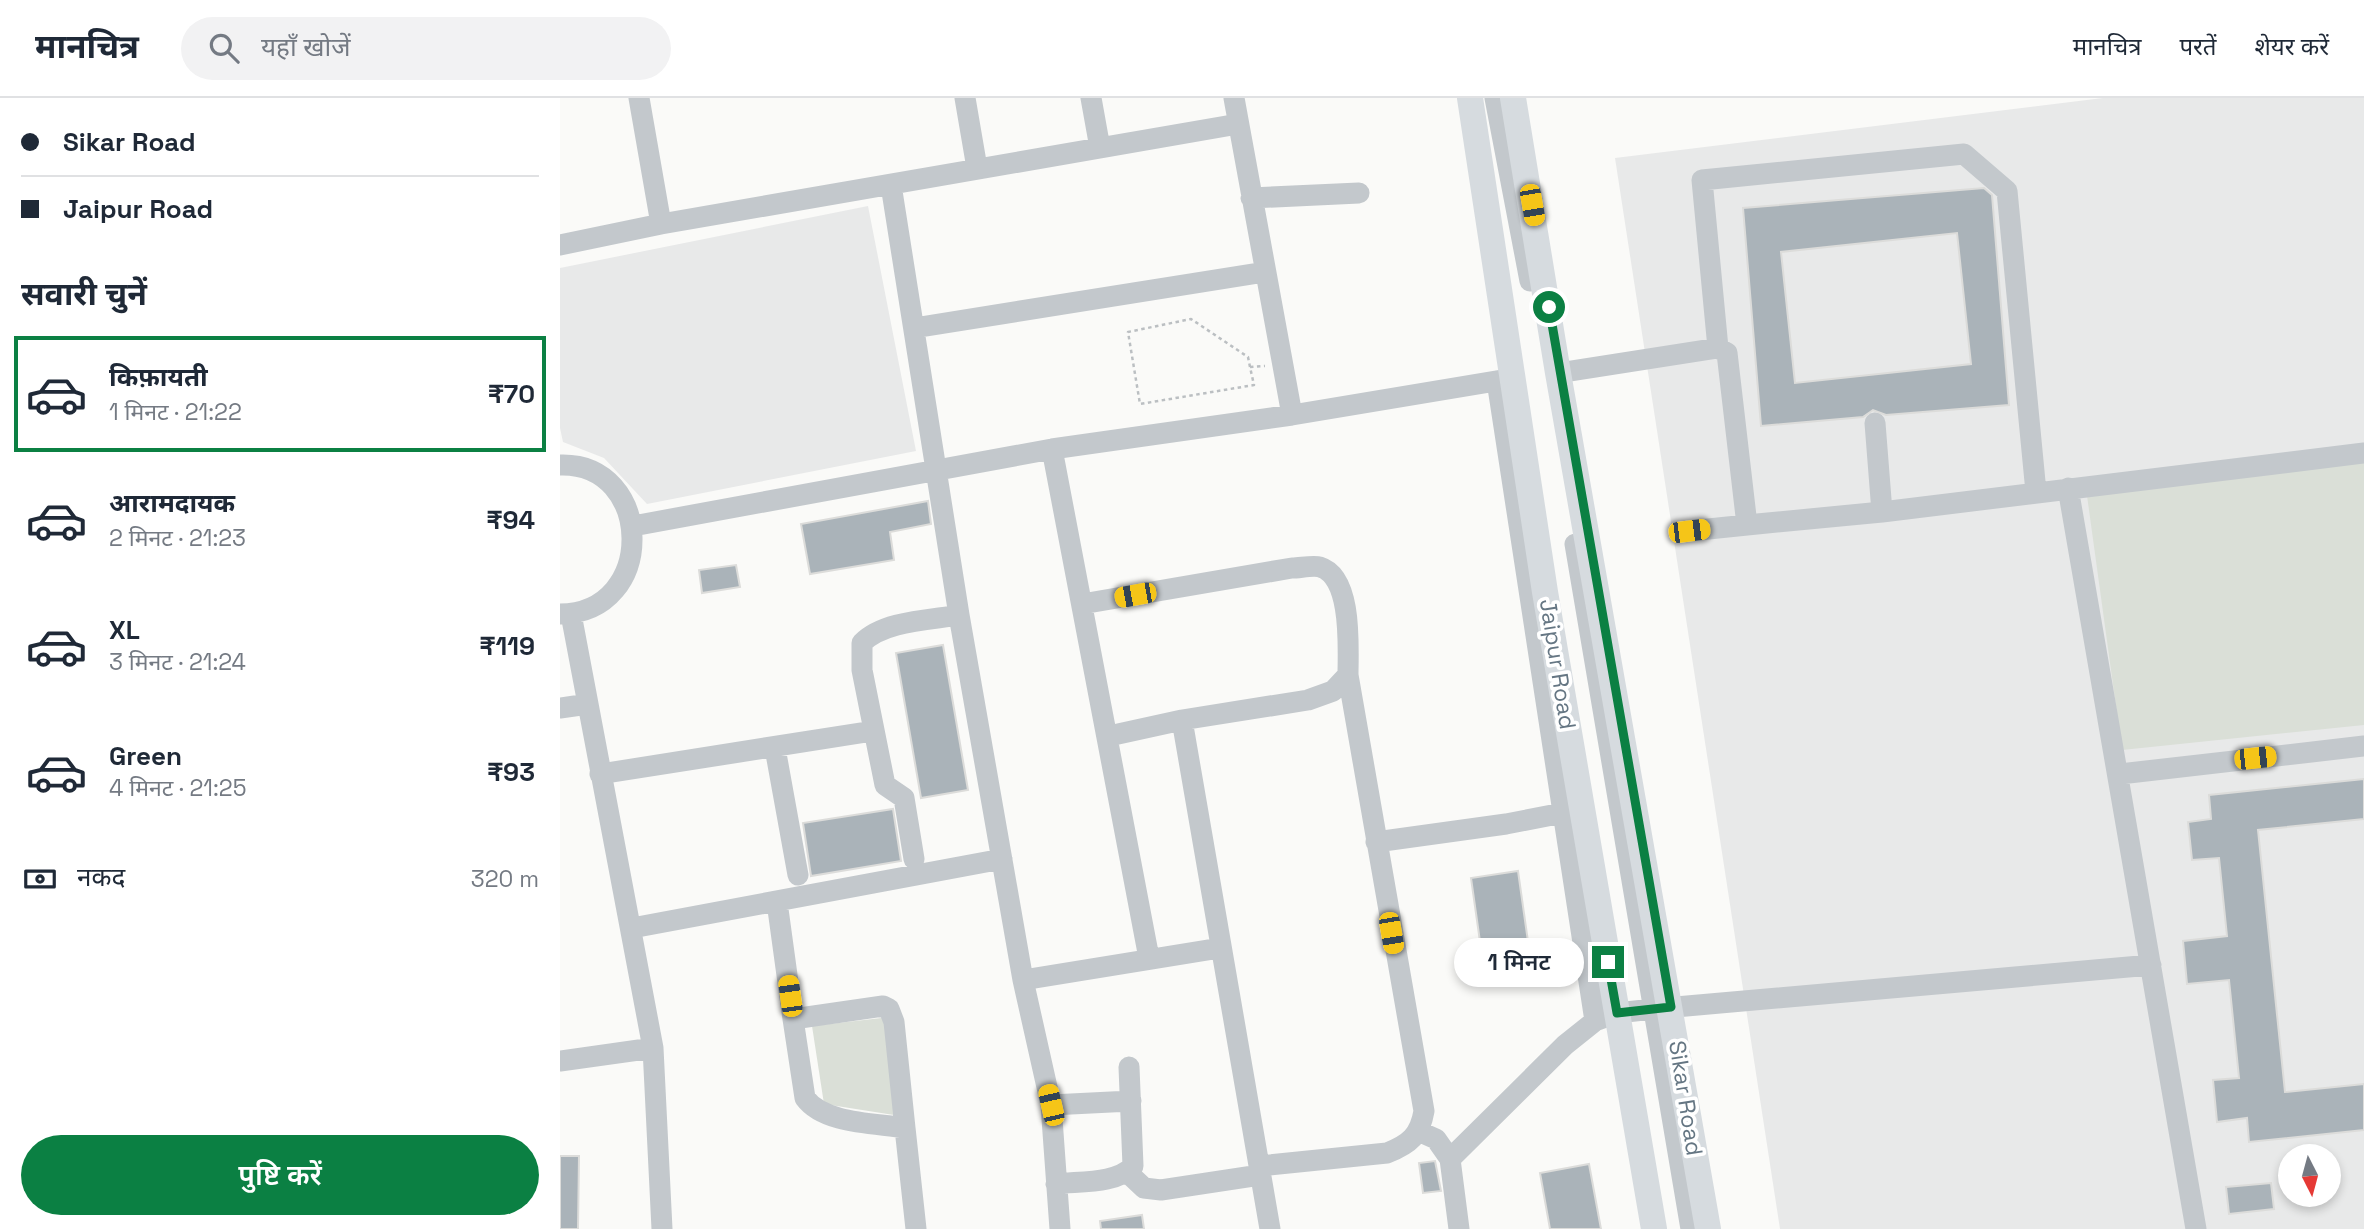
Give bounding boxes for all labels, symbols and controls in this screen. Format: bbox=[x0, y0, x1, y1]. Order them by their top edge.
search box bbox=[181, 17, 671, 80]
text: मानचित्र bbox=[35, 26, 139, 68]
icon: search bbox=[205, 29, 243, 67]
text: यहाँ खोजें bbox=[261, 30, 351, 64]
text: मानचित्र bbox=[2073, 31, 2141, 62]
text: परतें bbox=[2179, 31, 2217, 62]
text: शेयर करें bbox=[2255, 31, 2329, 62]
text: Sikar Road bbox=[63, 125, 196, 159]
car bbox=[1519, 182, 1546, 228]
text: Jaipur Road bbox=[63, 192, 213, 226]
text: सवारी चुनें bbox=[21, 274, 147, 314]
route start bbox=[1533, 291, 1565, 323]
text: किफ़ायती bbox=[109, 360, 208, 394]
icon: car bbox=[25, 363, 88, 426]
text: ₹70 bbox=[488, 377, 535, 411]
text: 1 मिनट · 21:22 bbox=[109, 397, 242, 427]
text: आरामदायक bbox=[109, 486, 235, 520]
icon: car bbox=[25, 489, 88, 552]
text: ₹94 bbox=[486, 503, 535, 537]
car bbox=[1667, 518, 1712, 544]
text: 2 मिनट · 21:23 bbox=[109, 523, 246, 553]
car bbox=[1113, 581, 1158, 609]
street label: Jaipur Road bbox=[1533, 597, 1583, 731]
text: XL bbox=[109, 613, 140, 647]
icon: car bbox=[25, 615, 88, 678]
text: ₹119 bbox=[479, 629, 535, 663]
text: 3 मिनट · 21:24 bbox=[109, 647, 246, 677]
text: Green bbox=[109, 739, 182, 773]
icon: car bbox=[25, 741, 88, 804]
car bbox=[2234, 745, 2277, 771]
text: ₹93 bbox=[487, 755, 535, 789]
text: 4 मिनट · 21:25 bbox=[109, 773, 246, 803]
icon: cash bbox=[21, 860, 59, 898]
text: नकद bbox=[77, 860, 125, 894]
text: 320 m bbox=[471, 864, 539, 894]
car bbox=[1378, 910, 1405, 956]
callout: 1 मिनट bbox=[1454, 938, 1584, 986]
route end bbox=[1592, 946, 1624, 978]
text: 1 मिनट bbox=[1488, 947, 1550, 977]
car bbox=[777, 974, 804, 1018]
street label: Sikar Road bbox=[1662, 1038, 1710, 1158]
car bbox=[1037, 1082, 1066, 1128]
button: पुष्टि करें bbox=[21, 1135, 539, 1215]
north arrow bbox=[2278, 1144, 2342, 1208]
map controls bbox=[2278, 1144, 2341, 1207]

